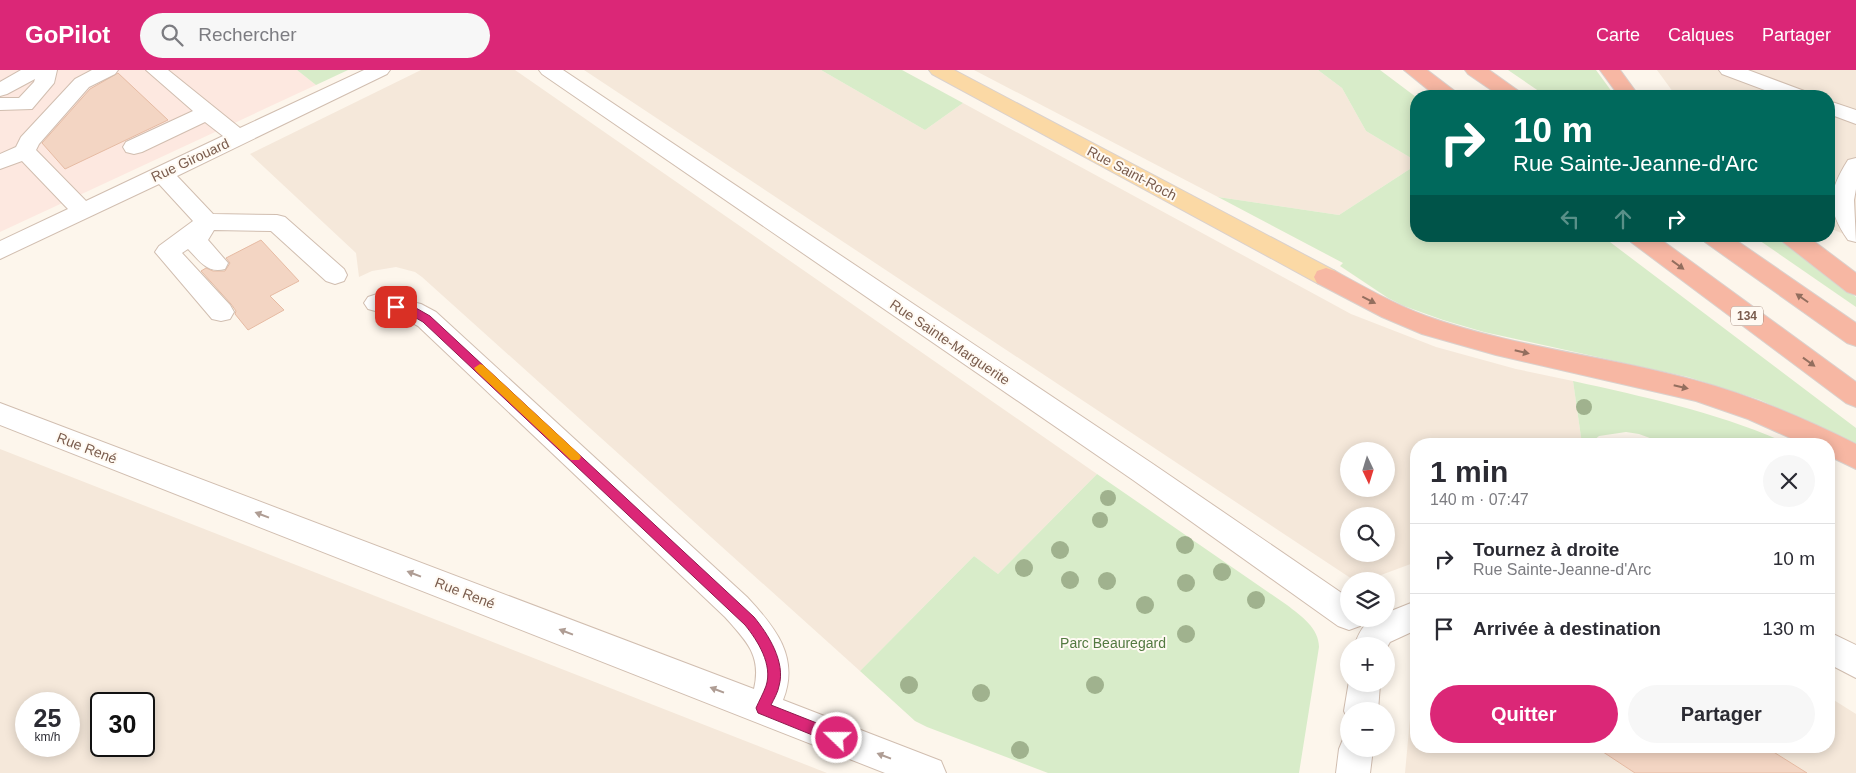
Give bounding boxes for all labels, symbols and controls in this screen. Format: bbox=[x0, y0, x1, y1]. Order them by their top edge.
search box bbox=[140, 13, 490, 58]
text: GoPilot bbox=[25, 21, 110, 48]
icon: search bbox=[158, 21, 186, 49]
text: Rechercher bbox=[198, 24, 297, 45]
text: Carte bbox=[1596, 25, 1640, 45]
text: Calques bbox=[1668, 25, 1734, 45]
text: Partager bbox=[1762, 25, 1831, 45]
icon: right bbox=[1430, 110, 1495, 175]
text: 10 m bbox=[1513, 110, 1593, 149]
street label: Rue Girouard bbox=[149, 135, 231, 185]
street label: Rue Saint-Roch bbox=[1085, 143, 1179, 203]
text: Rue Sainte-Jeanne-d'Arc bbox=[1513, 151, 1758, 176]
icon: left bbox=[1556, 205, 1584, 233]
icon: ahead bbox=[1609, 205, 1637, 233]
icon: right bbox=[1662, 205, 1690, 233]
one-way arrow bbox=[1671, 260, 1685, 270]
pin bbox=[375, 286, 417, 328]
icon: arrive bbox=[382, 293, 410, 321]
one-way arrow bbox=[1795, 293, 1809, 303]
street label: Rue Sainte-Marguerite bbox=[887, 296, 1013, 388]
one-way arrow bbox=[1361, 296, 1376, 304]
road number: 134 bbox=[1731, 307, 1763, 326]
one-way arrow bbox=[1515, 348, 1530, 356]
one-way arrow bbox=[1802, 356, 1815, 367]
one-way arrow bbox=[1673, 383, 1688, 391]
street label: Rue René bbox=[55, 429, 119, 467]
north arrow bbox=[1340, 442, 1395, 498]
map controls bbox=[1340, 442, 1395, 757]
text: 1 min bbox=[1430, 455, 1508, 488]
button: close bbox=[1763, 455, 1815, 507]
text: 140 m · 07:47 bbox=[1430, 491, 1529, 508]
button: search bbox=[1340, 507, 1395, 562]
one-way arrow bbox=[255, 511, 270, 518]
text: Tournez à droite bbox=[1473, 539, 1619, 560]
icon: right bbox=[1430, 545, 1458, 573]
text: 10 m bbox=[1773, 548, 1815, 569]
text: Rue Sainte-Jeanne-d'Arc bbox=[1473, 561, 1651, 578]
one-way arrow bbox=[407, 569, 421, 577]
button: layers bbox=[1340, 572, 1395, 627]
street label: Rue René bbox=[433, 574, 497, 612]
icon: arrive bbox=[1430, 615, 1458, 643]
text: Arrivée à destination bbox=[1473, 618, 1661, 639]
text: 130 m bbox=[1762, 618, 1815, 639]
one-way arrow bbox=[558, 628, 573, 636]
park label: Parc Beauregard bbox=[1060, 635, 1166, 651]
button: + bbox=[1340, 637, 1395, 692]
button: Quitter bbox=[1430, 685, 1618, 743]
button: Partager bbox=[1628, 685, 1815, 743]
one-way arrow bbox=[710, 686, 725, 693]
speed limit sign: 30 bbox=[90, 692, 155, 757]
button: − bbox=[1340, 702, 1395, 757]
text: 25 bbox=[34, 704, 61, 732]
position arrow bbox=[810, 711, 862, 763]
text: km/h bbox=[34, 730, 61, 744]
one-way arrow bbox=[876, 751, 891, 759]

